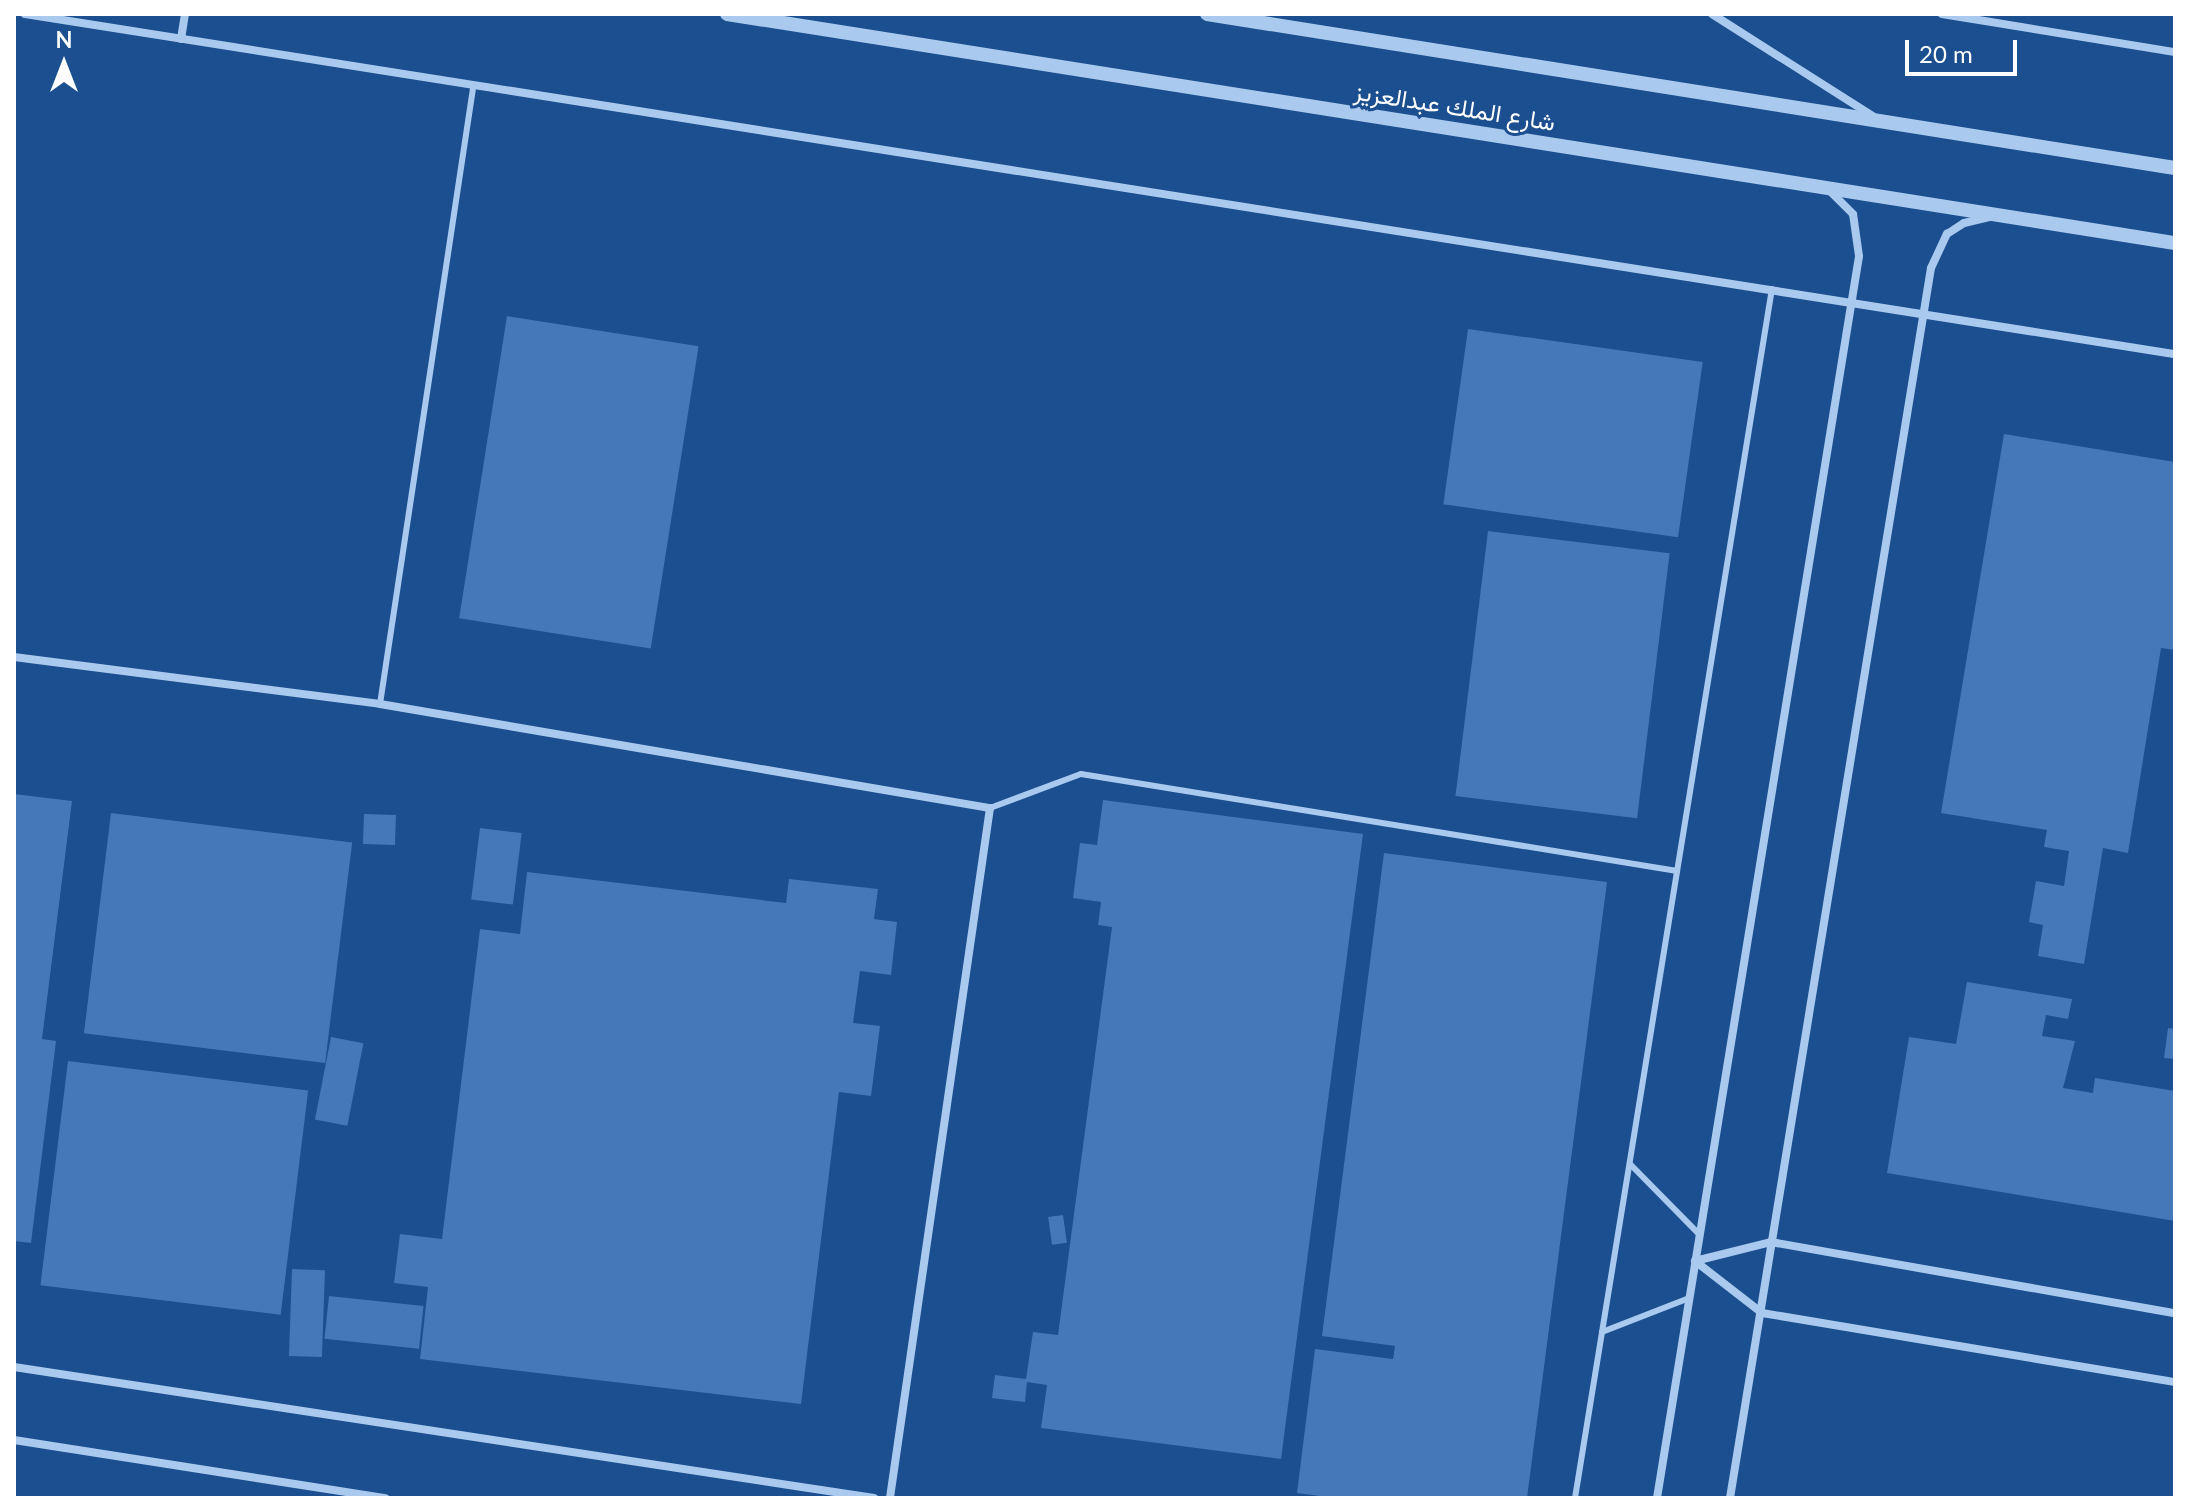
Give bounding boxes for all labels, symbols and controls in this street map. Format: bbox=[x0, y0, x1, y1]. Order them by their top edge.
north arrow bbox=[24, 24, 104, 104]
scale bar bbox=[1909, 24, 2021, 74]
text: N bbox=[56, 26, 72, 53]
text: 20 m bbox=[1919, 39, 1973, 68]
street label: شارع الملك عبدالعزيز bbox=[1353, 76, 1557, 136]

